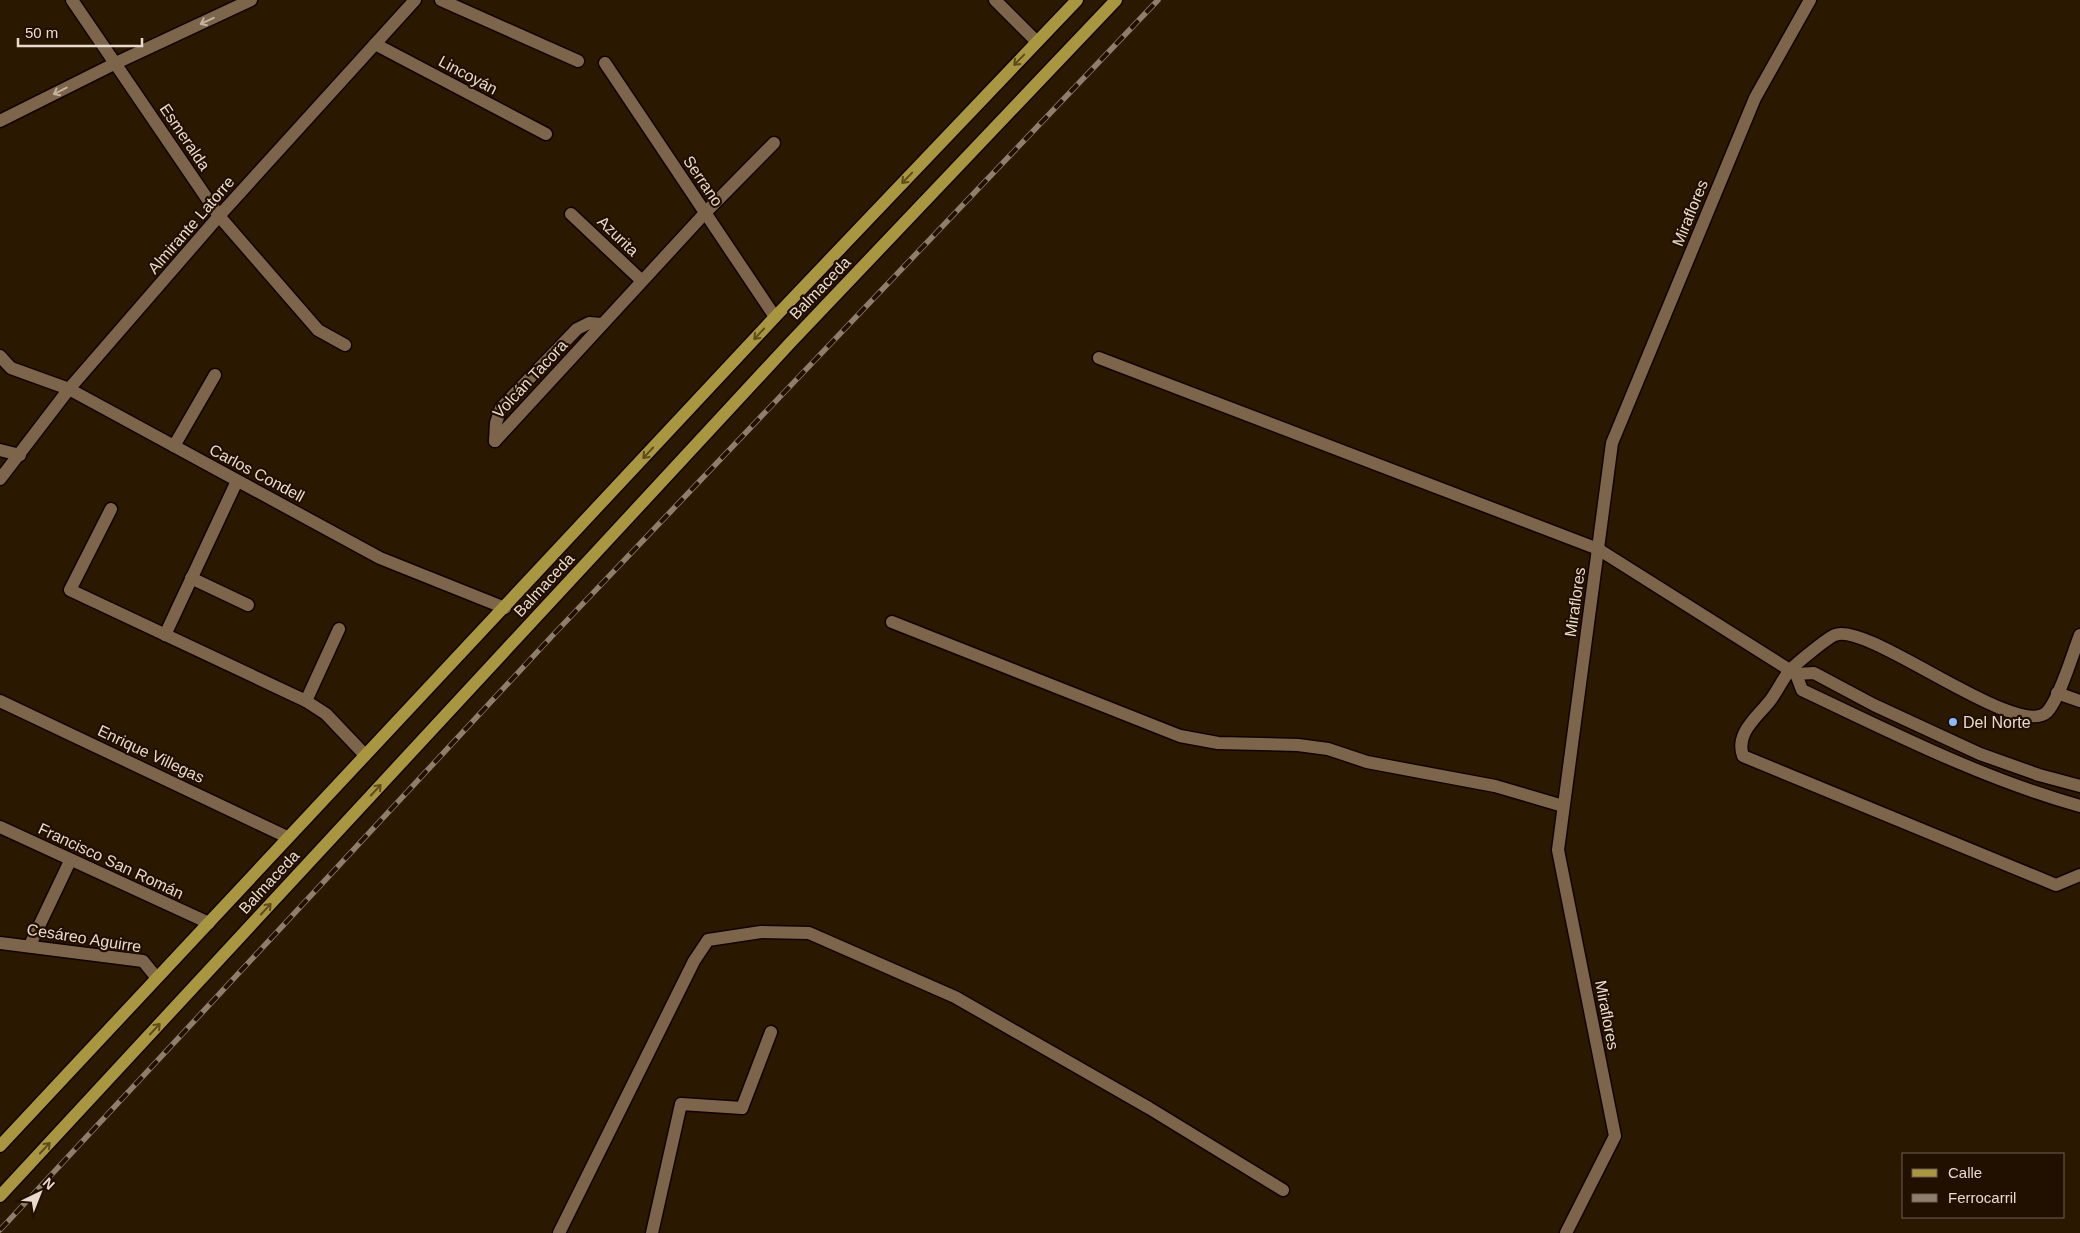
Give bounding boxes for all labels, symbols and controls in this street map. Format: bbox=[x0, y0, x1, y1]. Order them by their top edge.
scale bar bbox=[18, 15, 141, 47]
one-way arrow bbox=[200, 16, 215, 26]
text: 50 m bbox=[25, 24, 58, 41]
street label: Lincoyán bbox=[436, 52, 500, 98]
one-way arrow bbox=[1013, 54, 1025, 67]
one-way arrow bbox=[53, 87, 68, 96]
street label: Esmeralda bbox=[157, 101, 213, 174]
street label: Serrano bbox=[680, 153, 726, 209]
one-way arrow bbox=[901, 172, 913, 185]
street label: Almirante Latorre bbox=[144, 173, 238, 277]
street label: Miraflores bbox=[1669, 177, 1711, 249]
street label: Azurita bbox=[594, 213, 642, 259]
street label: Balmaceda bbox=[786, 253, 854, 323]
one-way arrow bbox=[753, 328, 765, 341]
street label: Volcán Tacora bbox=[490, 336, 570, 421]
street label: Carlos Condell bbox=[207, 441, 307, 505]
one-way arrow bbox=[642, 447, 654, 460]
street label: Balmaceda bbox=[510, 550, 578, 620]
street label: Miraflores bbox=[1562, 566, 1588, 638]
place label: Del Norte bbox=[1963, 714, 2031, 731]
marker: Del Norte bbox=[1947, 716, 1959, 728]
street label: Enrique Villegas bbox=[95, 722, 207, 786]
one-way arrow bbox=[370, 784, 382, 797]
street label: Francisco San Román bbox=[36, 820, 186, 902]
street label: Balmaceda bbox=[235, 847, 303, 917]
one-way arrow bbox=[260, 903, 272, 916]
street label: Cesáreo Aguirre bbox=[26, 921, 143, 955]
street label: Miraflores bbox=[1592, 979, 1622, 1051]
one-way arrow bbox=[149, 1022, 161, 1035]
one-way arrow bbox=[39, 1141, 51, 1154]
legend bbox=[1902, 1153, 2065, 1218]
text: Calle bbox=[1948, 1164, 1982, 1181]
north arrow bbox=[15, 1168, 65, 1218]
text: N bbox=[40, 1174, 58, 1193]
text: Ferrocarril bbox=[1948, 1189, 2016, 1206]

